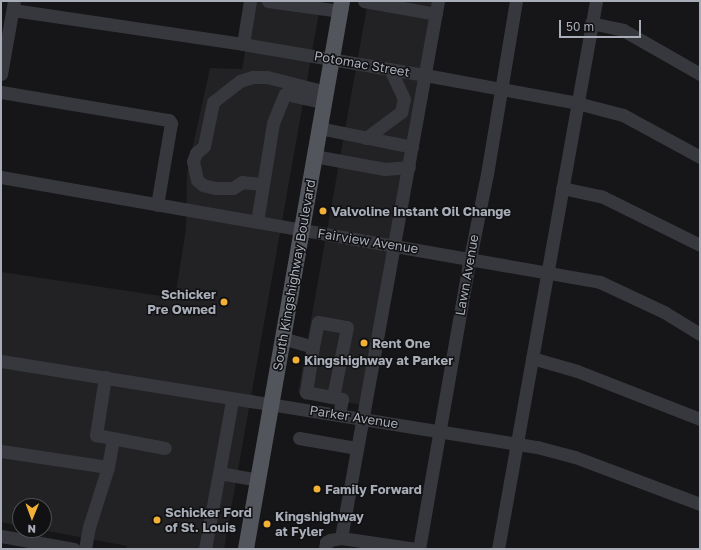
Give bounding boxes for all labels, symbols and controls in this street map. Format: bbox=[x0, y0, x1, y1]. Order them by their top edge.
scale bar bbox=[561, 12, 643, 38]
text: 50 m bbox=[566, 19, 594, 34]
street label: Potomac Street bbox=[313, 48, 411, 80]
street label: South Kingshighway Boulevard bbox=[269, 178, 319, 372]
place label: Valvoline Instant Oil Change bbox=[331, 203, 511, 219]
marker: Valvoline Instant Oil Change bbox=[318, 206, 328, 216]
street label: Fairview Avenue bbox=[317, 225, 419, 257]
street label: Lawn Avenue bbox=[452, 233, 482, 317]
place label: Schicker Pre Owned bbox=[147, 287, 216, 318]
marker: Schicker Pre Owned bbox=[219, 297, 229, 307]
place label: Rent One bbox=[372, 335, 430, 351]
marker: Rent One bbox=[359, 338, 369, 348]
place label: Kingshighway at Parker bbox=[304, 352, 453, 368]
marker: Kingshighway at Parker bbox=[291, 355, 301, 365]
street label: Parker Avenue bbox=[309, 402, 399, 432]
place label: Family Forward bbox=[325, 481, 422, 497]
marker: Family Forward bbox=[312, 484, 322, 494]
north arrow bbox=[12, 498, 52, 538]
place label: Schicker Ford of St. Louis bbox=[165, 505, 252, 536]
place label: Kingshighway at Fyler bbox=[275, 509, 364, 540]
marker: Schicker Ford of St. Louis bbox=[152, 515, 162, 525]
marker: Kingshighway at Fyler bbox=[262, 519, 272, 529]
text: N bbox=[27, 523, 36, 536]

